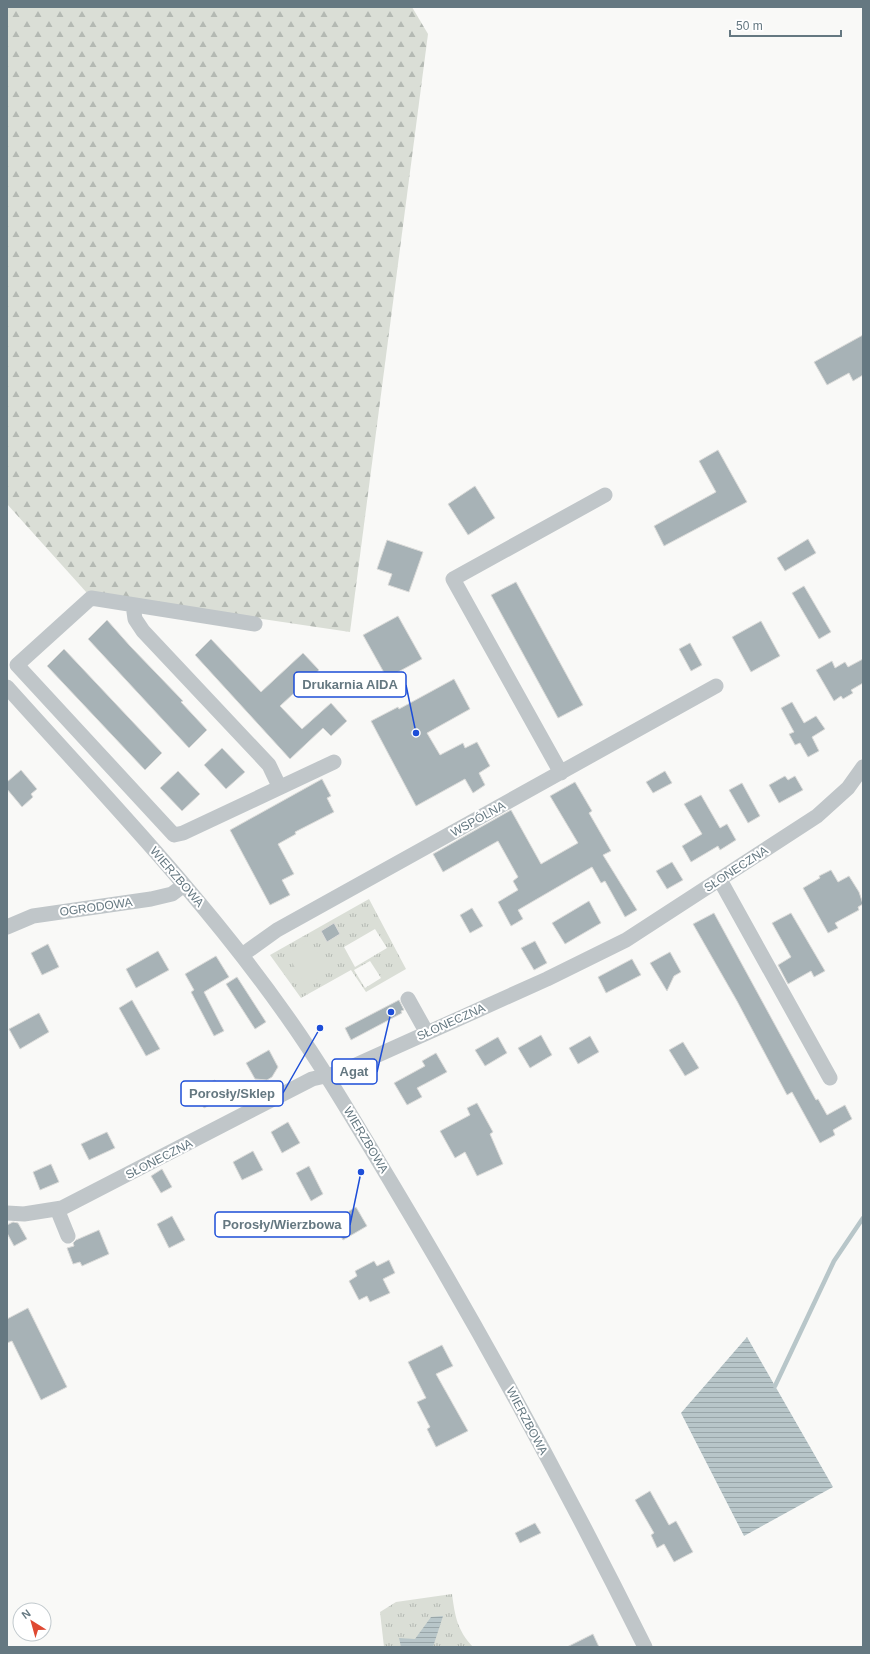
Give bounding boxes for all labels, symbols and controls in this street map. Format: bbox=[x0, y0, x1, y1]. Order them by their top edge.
scale bar bbox=[730, 12, 841, 38]
text: 50 m bbox=[736, 19, 763, 33]
callout: Drukarnia AIDA bbox=[294, 672, 406, 697]
text: Drukarnia AIDA bbox=[302, 677, 398, 692]
street label: WSPÓLNA bbox=[448, 797, 508, 840]
street label: SŁONECZNA bbox=[701, 843, 771, 895]
street label: WIERZBOWA bbox=[147, 844, 207, 910]
street label: OGRODOWA bbox=[59, 895, 133, 919]
street label: SŁONECZNA bbox=[415, 1001, 487, 1043]
callout: Agat bbox=[332, 1059, 377, 1084]
text: Agat bbox=[340, 1064, 369, 1079]
callout: Porosły/Sklep bbox=[181, 1081, 283, 1106]
text: Porosły/Sklep bbox=[189, 1086, 275, 1101]
street label: WIERZBOWA bbox=[341, 1104, 391, 1176]
street label: SŁONECZNA bbox=[123, 1136, 195, 1182]
callout: Porosły/Wierzbowa bbox=[215, 1212, 350, 1237]
text: Porosły/Wierzbowa bbox=[222, 1217, 342, 1232]
street label: WIERZBOWA bbox=[503, 1385, 551, 1457]
north arrow bbox=[12, 1602, 52, 1642]
text: N bbox=[19, 1607, 33, 1621]

